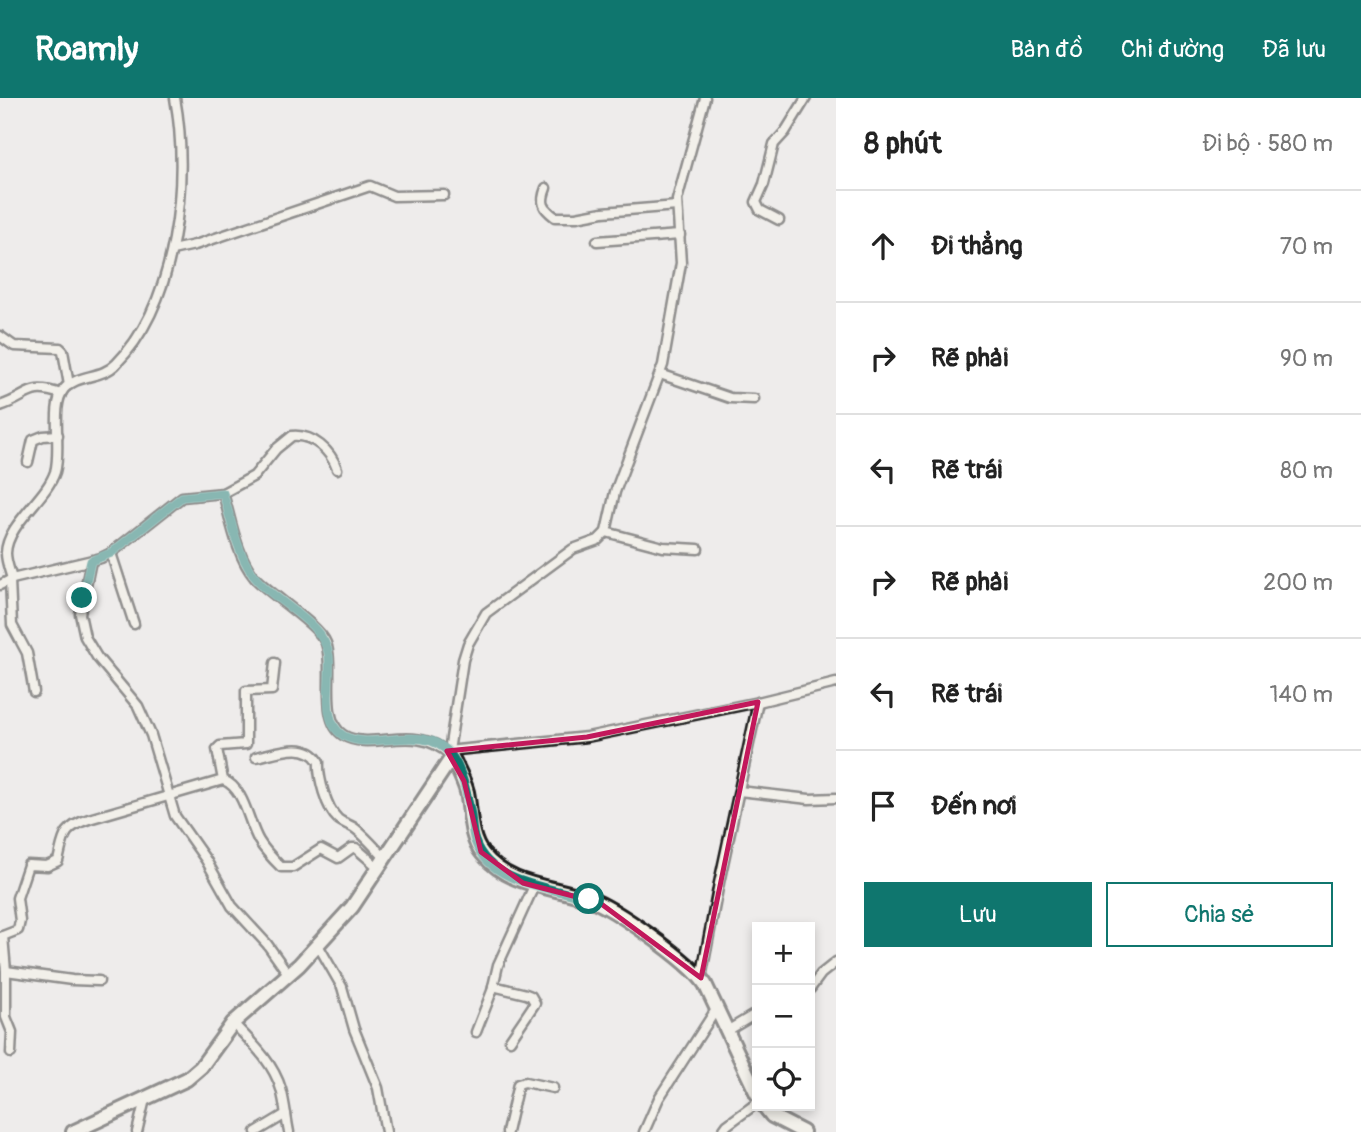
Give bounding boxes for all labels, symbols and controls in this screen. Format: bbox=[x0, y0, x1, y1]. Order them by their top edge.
text: Roamly bbox=[35, 29, 138, 70]
text: Bản đồ bbox=[1011, 35, 1083, 64]
text: Chỉ đường bbox=[1121, 35, 1224, 64]
text: Đã lưu bbox=[1262, 35, 1326, 64]
text: 8 phút bbox=[864, 125, 942, 162]
text: Đi bộ · 580 m bbox=[1202, 129, 1333, 158]
icon: ahead bbox=[864, 227, 902, 265]
text: Đi thẳng bbox=[931, 230, 1023, 262]
text: 70 m bbox=[1280, 232, 1333, 261]
icon: right bbox=[864, 339, 902, 377]
text: Rẽ phải bbox=[931, 342, 1008, 374]
text: 90 m bbox=[1280, 344, 1333, 373]
icon: left bbox=[864, 451, 902, 489]
text: Rẽ trái bbox=[931, 454, 1002, 486]
text: 80 m bbox=[1280, 456, 1333, 485]
icon: right bbox=[864, 563, 902, 601]
text: Rẽ phải bbox=[931, 566, 1008, 598]
text: 200 m bbox=[1263, 568, 1333, 597]
route end bbox=[66, 582, 97, 613]
icon: left bbox=[864, 675, 902, 713]
text: Rẽ trái bbox=[931, 678, 1002, 710]
text: 140 m bbox=[1270, 680, 1333, 709]
icon: arrive bbox=[864, 787, 902, 825]
text: Đến nơi bbox=[931, 790, 1016, 822]
button: Lưu bbox=[864, 882, 1092, 947]
button: Chia sẻ bbox=[1106, 882, 1333, 947]
route start bbox=[573, 883, 604, 914]
map controls bbox=[752, 922, 815, 1111]
button: + bbox=[752, 922, 815, 985]
button: − bbox=[752, 985, 815, 1048]
button: locate bbox=[752, 1048, 815, 1111]

